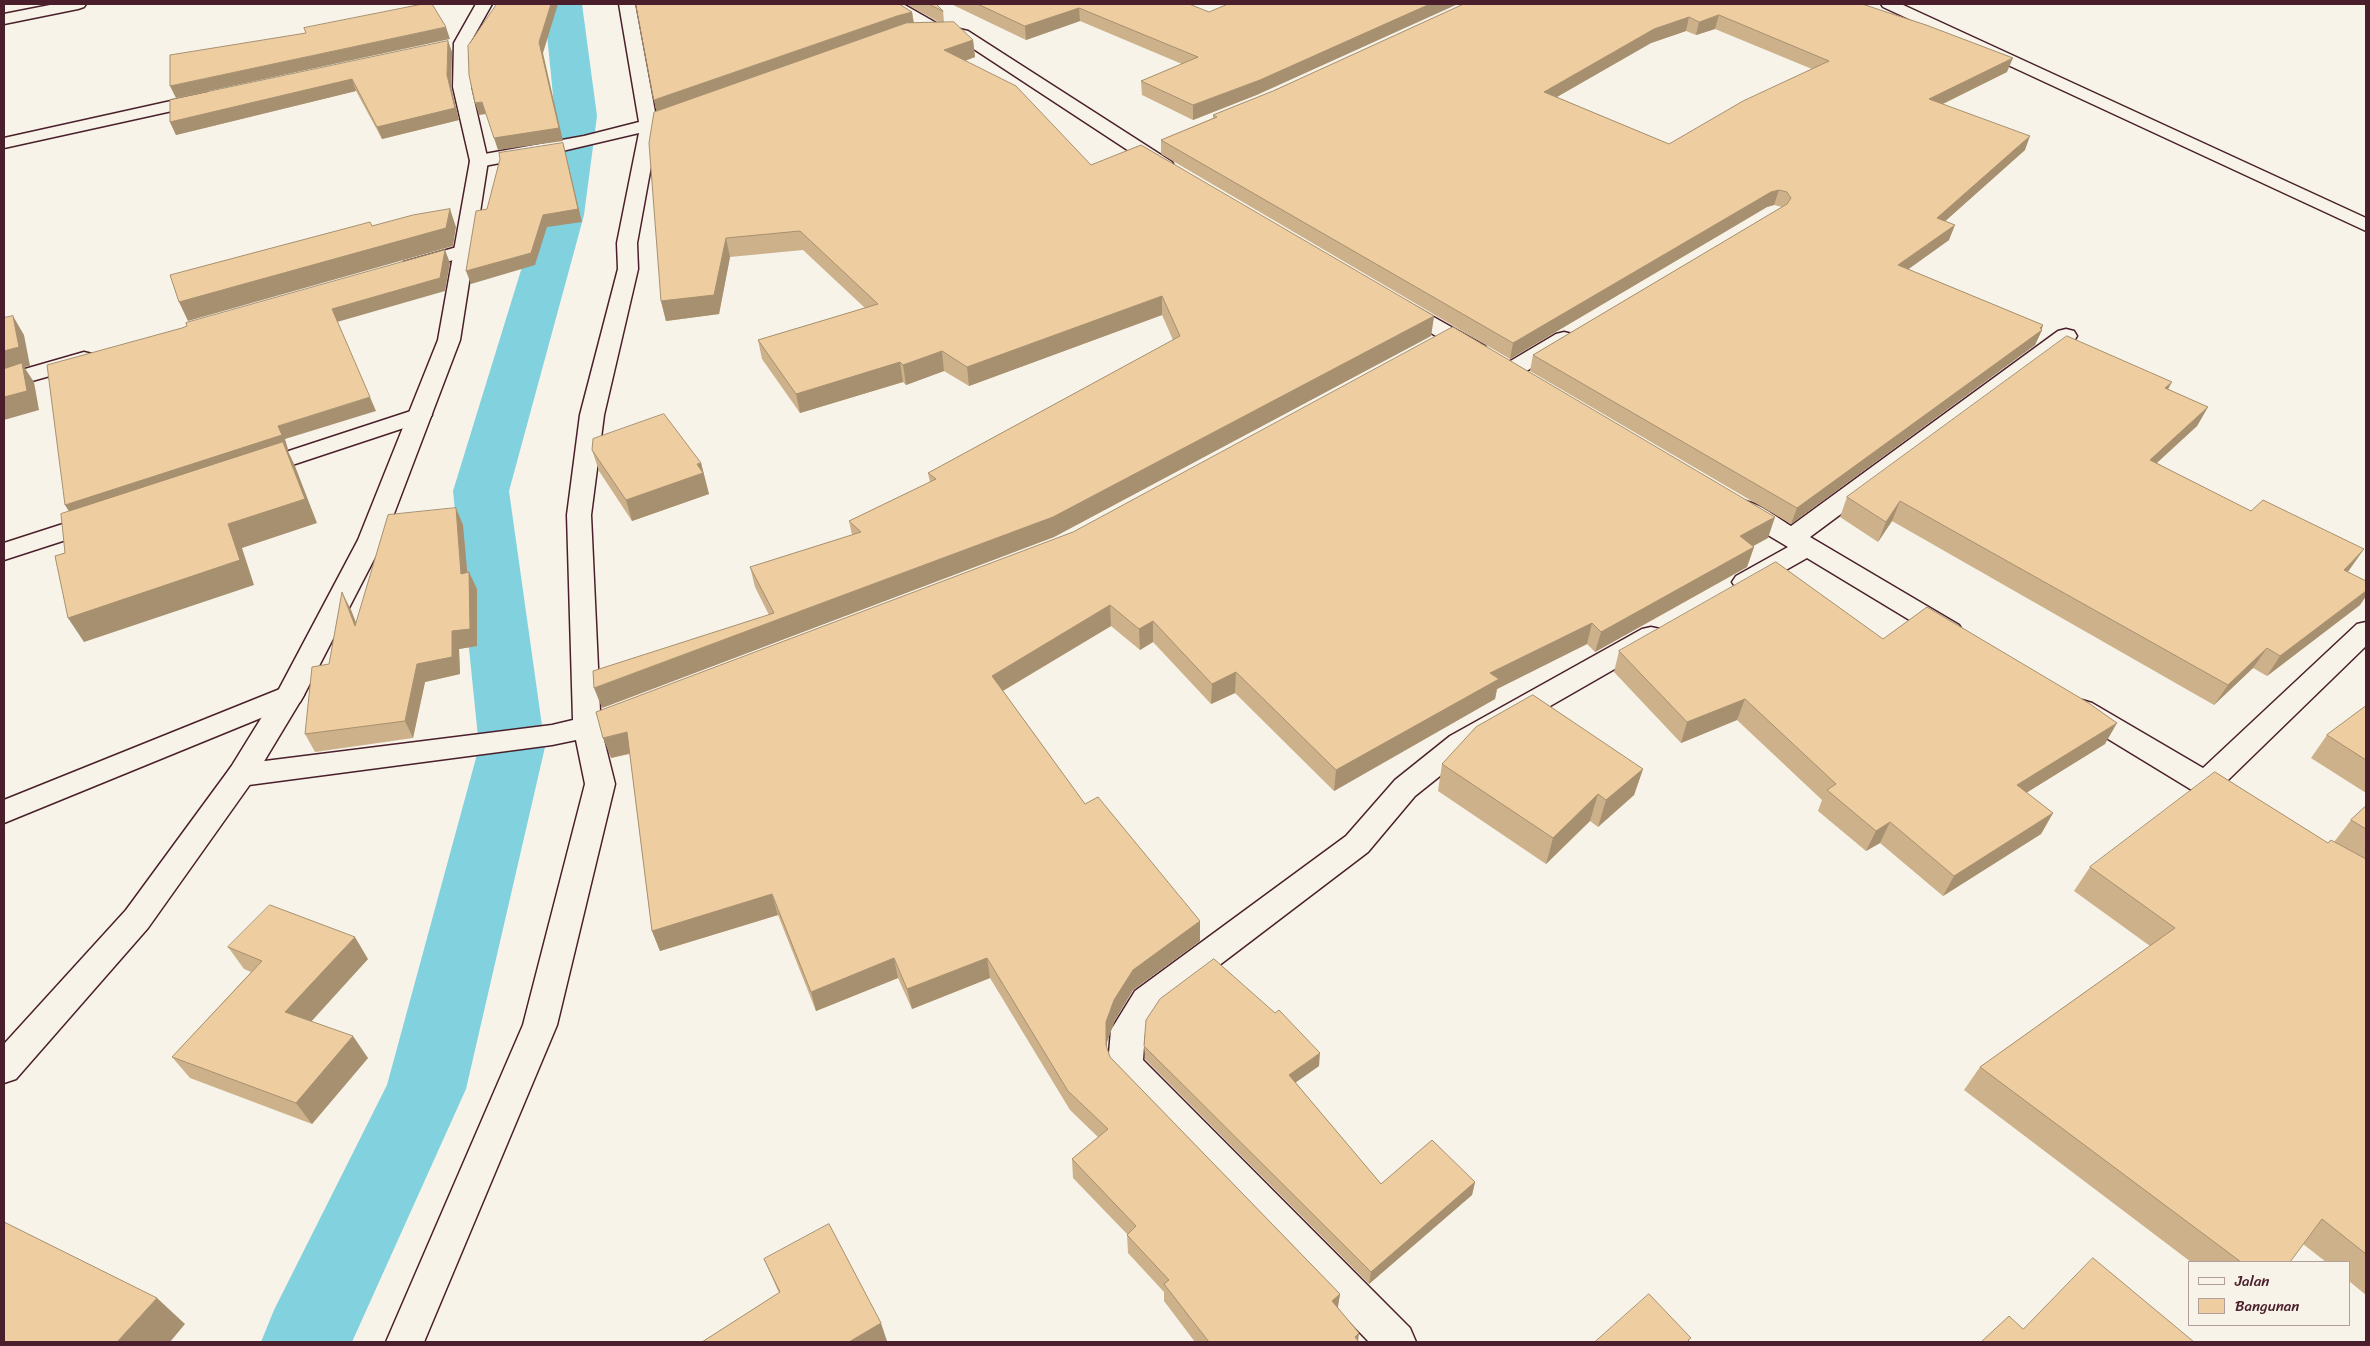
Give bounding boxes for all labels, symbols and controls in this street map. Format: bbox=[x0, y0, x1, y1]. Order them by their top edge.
legend bbox=[2188, 1261, 2350, 1326]
text: Jalan bbox=[2235, 1268, 2269, 1294]
text: Bangunan bbox=[2235, 1293, 2299, 1319]

